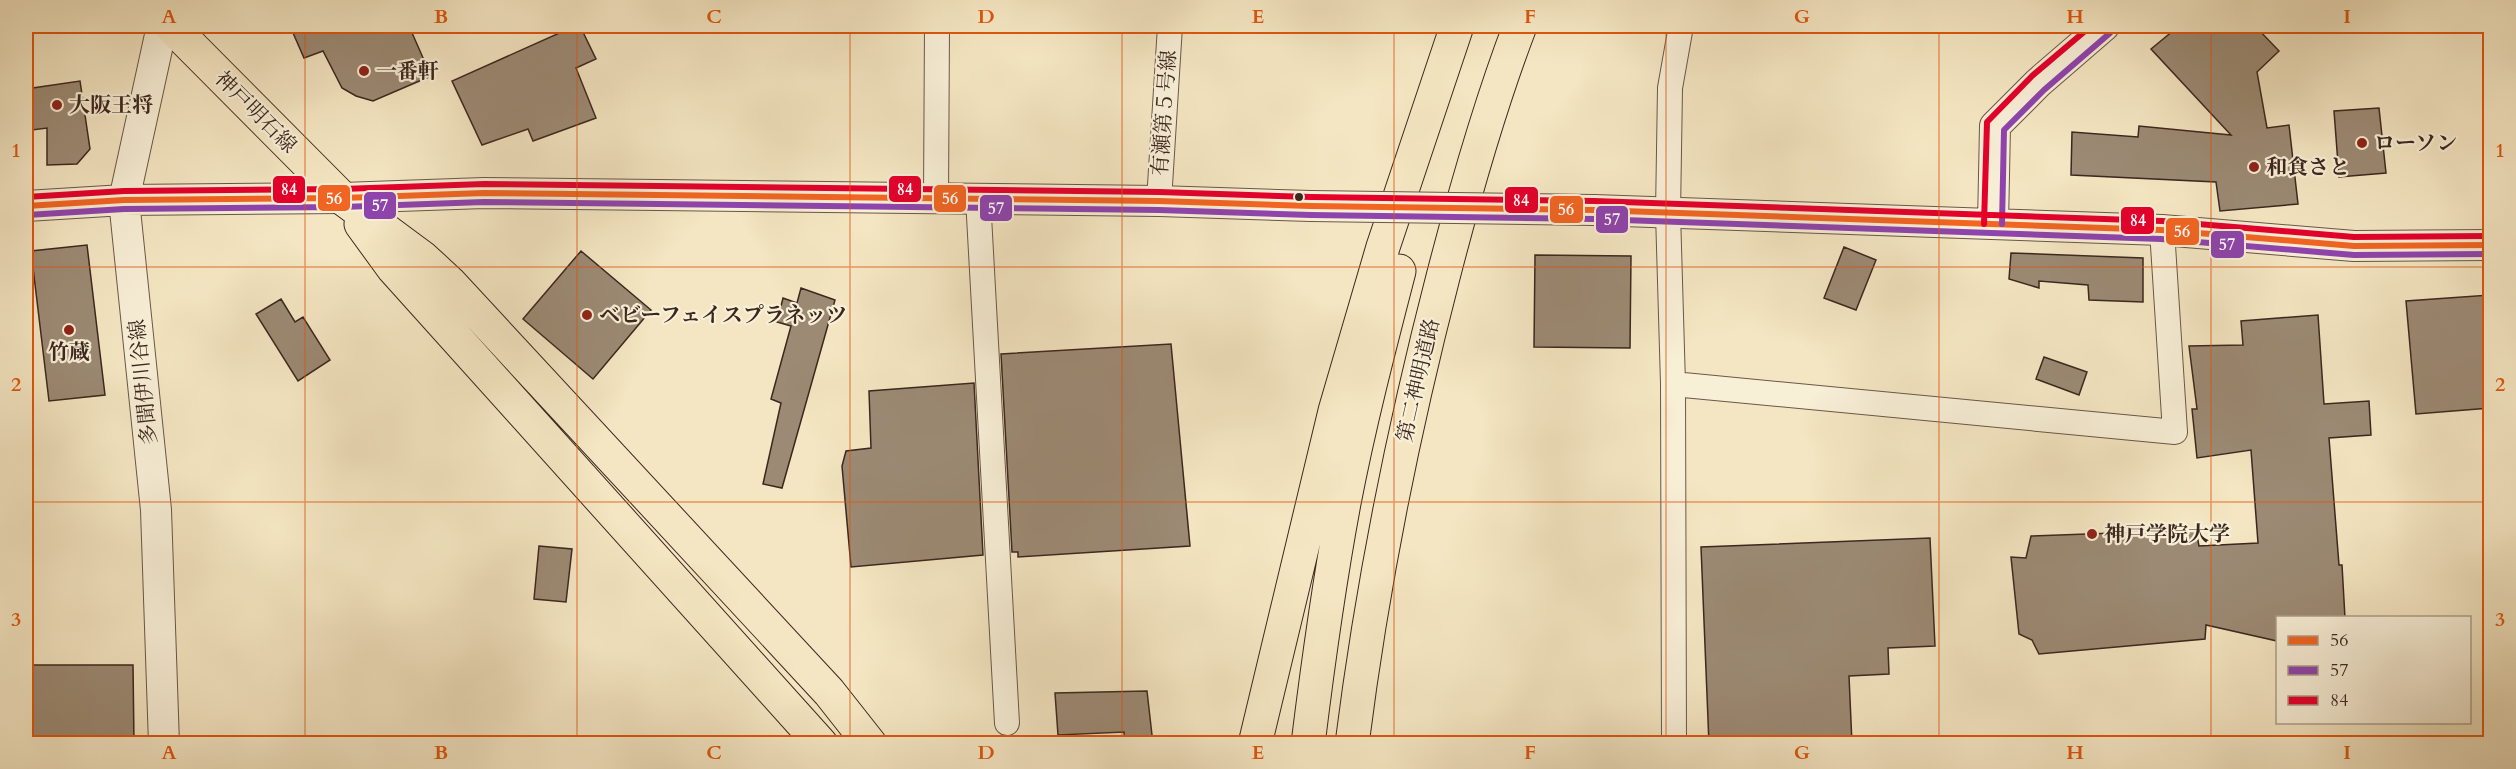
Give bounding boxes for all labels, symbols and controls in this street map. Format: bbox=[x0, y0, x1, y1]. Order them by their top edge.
text: A bbox=[161, 3, 177, 30]
text: B bbox=[434, 3, 448, 30]
text: C bbox=[706, 3, 722, 30]
text: D bbox=[977, 3, 995, 30]
text: E bbox=[1252, 3, 1264, 30]
text: F bbox=[1524, 3, 1536, 30]
text: G bbox=[1794, 3, 1810, 30]
text: H bbox=[2066, 3, 2084, 30]
text: I bbox=[2343, 3, 2351, 30]
street label: 有瀬第５号線 bbox=[1146, 49, 1183, 177]
place label: 一番軒 bbox=[376, 57, 439, 86]
marker: 一番軒 bbox=[357, 64, 371, 78]
street label: 神戸明石線 bbox=[208, 65, 303, 160]
place label: 大阪王将 bbox=[69, 91, 153, 120]
marker: 大阪王将 bbox=[50, 98, 64, 112]
place label: ローソン bbox=[2374, 129, 2457, 158]
marker: ローソン bbox=[2355, 136, 2369, 150]
text: 1 bbox=[11, 137, 21, 164]
text: 1 bbox=[2495, 137, 2505, 164]
place label: 和食さと bbox=[2266, 153, 2350, 182]
marker: 和食さと bbox=[2247, 160, 2261, 174]
line badge: 84 bbox=[272, 175, 306, 204]
line badge: 84 bbox=[888, 175, 922, 203]
text: 84 bbox=[281, 179, 297, 201]
text: 84 bbox=[897, 179, 913, 201]
line badge: 56 bbox=[317, 184, 351, 212]
line badge: 56 bbox=[933, 184, 967, 213]
line badge: 84 bbox=[1504, 186, 1539, 214]
text: 56 bbox=[326, 188, 342, 210]
text: 56 bbox=[942, 188, 958, 210]
text: 84 bbox=[1513, 190, 1529, 212]
line badge: 57 bbox=[363, 191, 397, 220]
unlabelled marker bbox=[1293, 191, 1305, 203]
line badge: 57 bbox=[979, 194, 1013, 222]
text: 57 bbox=[372, 195, 388, 217]
line badge: 56 bbox=[1549, 195, 1584, 224]
text: 57 bbox=[988, 198, 1004, 220]
text: 56 bbox=[1558, 199, 1574, 221]
line badge: 57 bbox=[1595, 205, 1629, 234]
line badge: 84 bbox=[2120, 206, 2155, 235]
text: 57 bbox=[1604, 209, 1620, 231]
text: 84 bbox=[2130, 210, 2146, 232]
line badge: 56 bbox=[2165, 217, 2200, 246]
text: 56 bbox=[2174, 221, 2190, 243]
line badge: 57 bbox=[2210, 230, 2245, 259]
text: 57 bbox=[2219, 234, 2235, 256]
place label: ベビーフェイスプラネッツ bbox=[599, 301, 847, 330]
marker: ベビーフェイスプラネッツ bbox=[580, 308, 594, 322]
street label: 第二神明道路 bbox=[1390, 315, 1447, 445]
street label: 多聞伊川谷線 bbox=[122, 318, 165, 446]
marker: 竹蔵 bbox=[62, 323, 76, 337]
place label: 竹蔵 bbox=[48, 338, 90, 367]
text: 2 bbox=[11, 371, 21, 398]
text: 2 bbox=[2495, 371, 2505, 398]
place label: 神戸学院大学 bbox=[2104, 520, 2230, 549]
marker: 神戸学院大学 bbox=[2085, 527, 2099, 541]
text: 3 bbox=[11, 606, 21, 633]
text: 3 bbox=[2495, 606, 2505, 633]
legend bbox=[2276, 616, 2471, 724]
text: 56 bbox=[2330, 628, 2348, 653]
text: 57 bbox=[2330, 658, 2348, 683]
text: 84 bbox=[2330, 688, 2348, 713]
text: A bbox=[161, 739, 177, 766]
text: B bbox=[434, 739, 448, 766]
text: C bbox=[706, 739, 722, 766]
text: D bbox=[977, 739, 995, 766]
text: E bbox=[1252, 739, 1264, 766]
text: F bbox=[1524, 739, 1536, 766]
text: G bbox=[1794, 739, 1810, 766]
text: H bbox=[2066, 739, 2084, 766]
text: I bbox=[2343, 739, 2351, 766]

